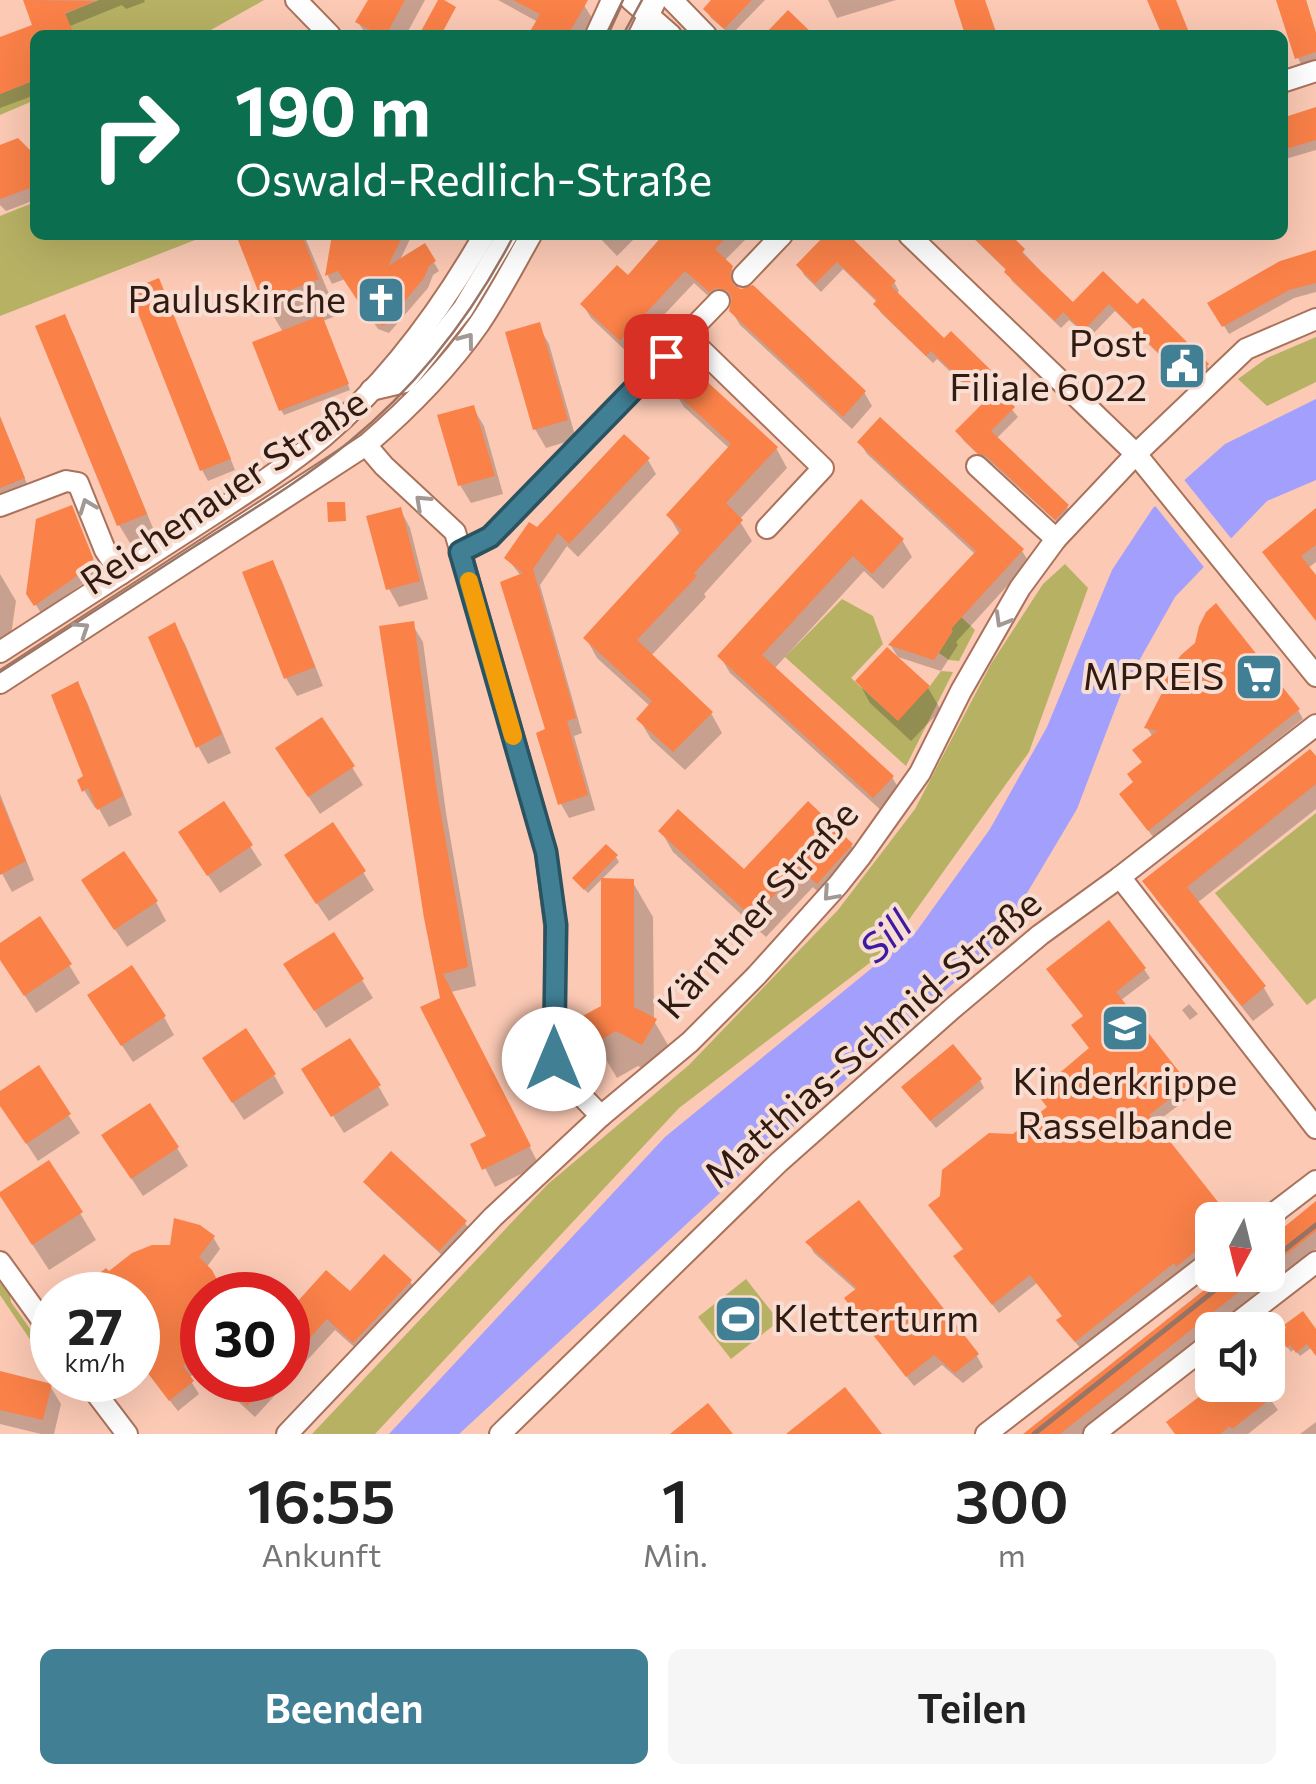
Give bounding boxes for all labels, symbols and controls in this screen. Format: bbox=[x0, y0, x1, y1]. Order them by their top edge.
text: 190 m bbox=[235, 65, 431, 150]
icon: right bbox=[70, 70, 200, 200]
text: Oswald-Redlich-Straße bbox=[235, 150, 712, 205]
place label: Pauluskirche bbox=[127, 274, 346, 321]
church icon: Pauluskirche bbox=[355, 274, 407, 326]
pin bbox=[624, 314, 709, 399]
place label: Post Filiale 6022 bbox=[949, 318, 1147, 409]
icon: arrive bbox=[639, 329, 694, 384]
one-way arrow bbox=[456, 333, 473, 351]
public building icon: Post Filiale 6022 bbox=[1156, 340, 1208, 392]
street label: Reichenauer Straße bbox=[70, 377, 375, 603]
one-way arrow bbox=[415, 496, 434, 514]
one-way arrow bbox=[79, 498, 99, 516]
one-way arrow bbox=[994, 609, 1014, 627]
one-way arrow bbox=[71, 623, 89, 642]
place label: MPREIS bbox=[1083, 651, 1224, 698]
supermarket icon: MPREIS bbox=[1233, 651, 1285, 703]
street label: Kärntner Straße bbox=[646, 790, 866, 1027]
street label: Matthias-Schmid-Straße bbox=[693, 878, 1049, 1196]
one-way arrow bbox=[823, 882, 841, 901]
water label: Sill bbox=[848, 898, 921, 972]
school or university icon: Kinderkrippe Rasselbande bbox=[1099, 1002, 1151, 1054]
position arrow bbox=[502, 1007, 606, 1111]
place label: Kinderkrippe Rasselbande bbox=[1013, 1056, 1237, 1147]
north arrow bbox=[1195, 1202, 1285, 1292]
map controls bbox=[1195, 1202, 1285, 1402]
speed limit sign: 30 bbox=[180, 1272, 310, 1402]
sports icon: Kletterturm bbox=[712, 1293, 764, 1345]
place label: Kletterturm bbox=[773, 1293, 979, 1340]
text: 27 bbox=[67, 1294, 123, 1355]
button: sound bbox=[1195, 1312, 1285, 1402]
text: km/h bbox=[65, 1347, 125, 1377]
text: 16:55 bbox=[247, 1462, 396, 1535]
text: 1 bbox=[662, 1462, 689, 1535]
text: 300 bbox=[955, 1462, 1069, 1535]
text: Ankunft bbox=[262, 1534, 381, 1574]
text: Min. bbox=[643, 1534, 708, 1574]
text: m bbox=[998, 1534, 1026, 1574]
button: Beenden bbox=[40, 1649, 648, 1764]
button: Teilen bbox=[668, 1649, 1276, 1764]

